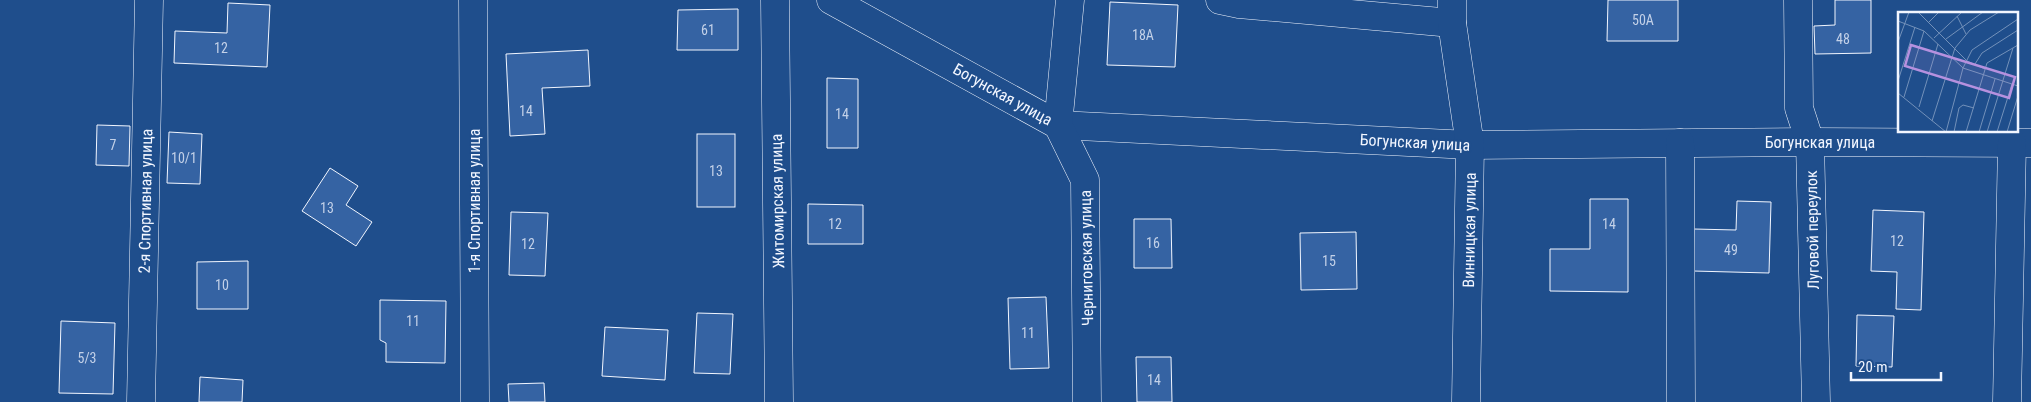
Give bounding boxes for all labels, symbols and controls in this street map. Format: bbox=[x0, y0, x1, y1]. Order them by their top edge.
house number: 50А bbox=[1632, 12, 1654, 28]
inset map bbox=[1898, 12, 2018, 132]
house number: 61 bbox=[701, 22, 715, 38]
house number: 18А bbox=[1132, 27, 1154, 43]
house number: 48 bbox=[1836, 31, 1850, 47]
house number: 12 bbox=[214, 40, 228, 56]
street label: Богунская улица bbox=[950, 59, 1056, 130]
house number: 14 bbox=[519, 103, 533, 119]
house number: 14 bbox=[835, 106, 849, 122]
street label: 2-я Спортивная улица bbox=[135, 129, 156, 274]
street label: 1-я Спортивная улица bbox=[465, 129, 484, 273]
street label: Богунская улица bbox=[1359, 130, 1471, 155]
street label: Богунская улица bbox=[1765, 133, 1875, 152]
street label: Житомирская улица bbox=[767, 134, 788, 268]
house number: 7 bbox=[110, 137, 117, 153]
house number: 10/1 bbox=[171, 150, 197, 166]
house number: 13 bbox=[709, 163, 723, 179]
street label: Луговой переулок bbox=[1802, 170, 1823, 290]
street label: Винницкая улица bbox=[1459, 172, 1480, 288]
street label: Черниговская улица bbox=[1076, 190, 1097, 326]
house number: 13 bbox=[320, 200, 334, 216]
house number: 12 bbox=[828, 216, 842, 232]
house number: 14 bbox=[1602, 216, 1616, 232]
house number: 12 bbox=[1890, 233, 1904, 249]
house number: 16 bbox=[1146, 235, 1160, 251]
house number: 12 bbox=[521, 236, 535, 252]
house number: 49 bbox=[1724, 242, 1738, 258]
house number: 15 bbox=[1322, 253, 1336, 269]
house number: 10 bbox=[215, 277, 229, 293]
house number: 11 bbox=[406, 313, 420, 329]
house number: 11 bbox=[1021, 325, 1035, 341]
house number: 5/3 bbox=[77, 350, 97, 366]
scale bar bbox=[1851, 350, 1941, 382]
text: 20 m bbox=[1858, 358, 1888, 376]
house number: 14 bbox=[1147, 372, 1161, 388]

